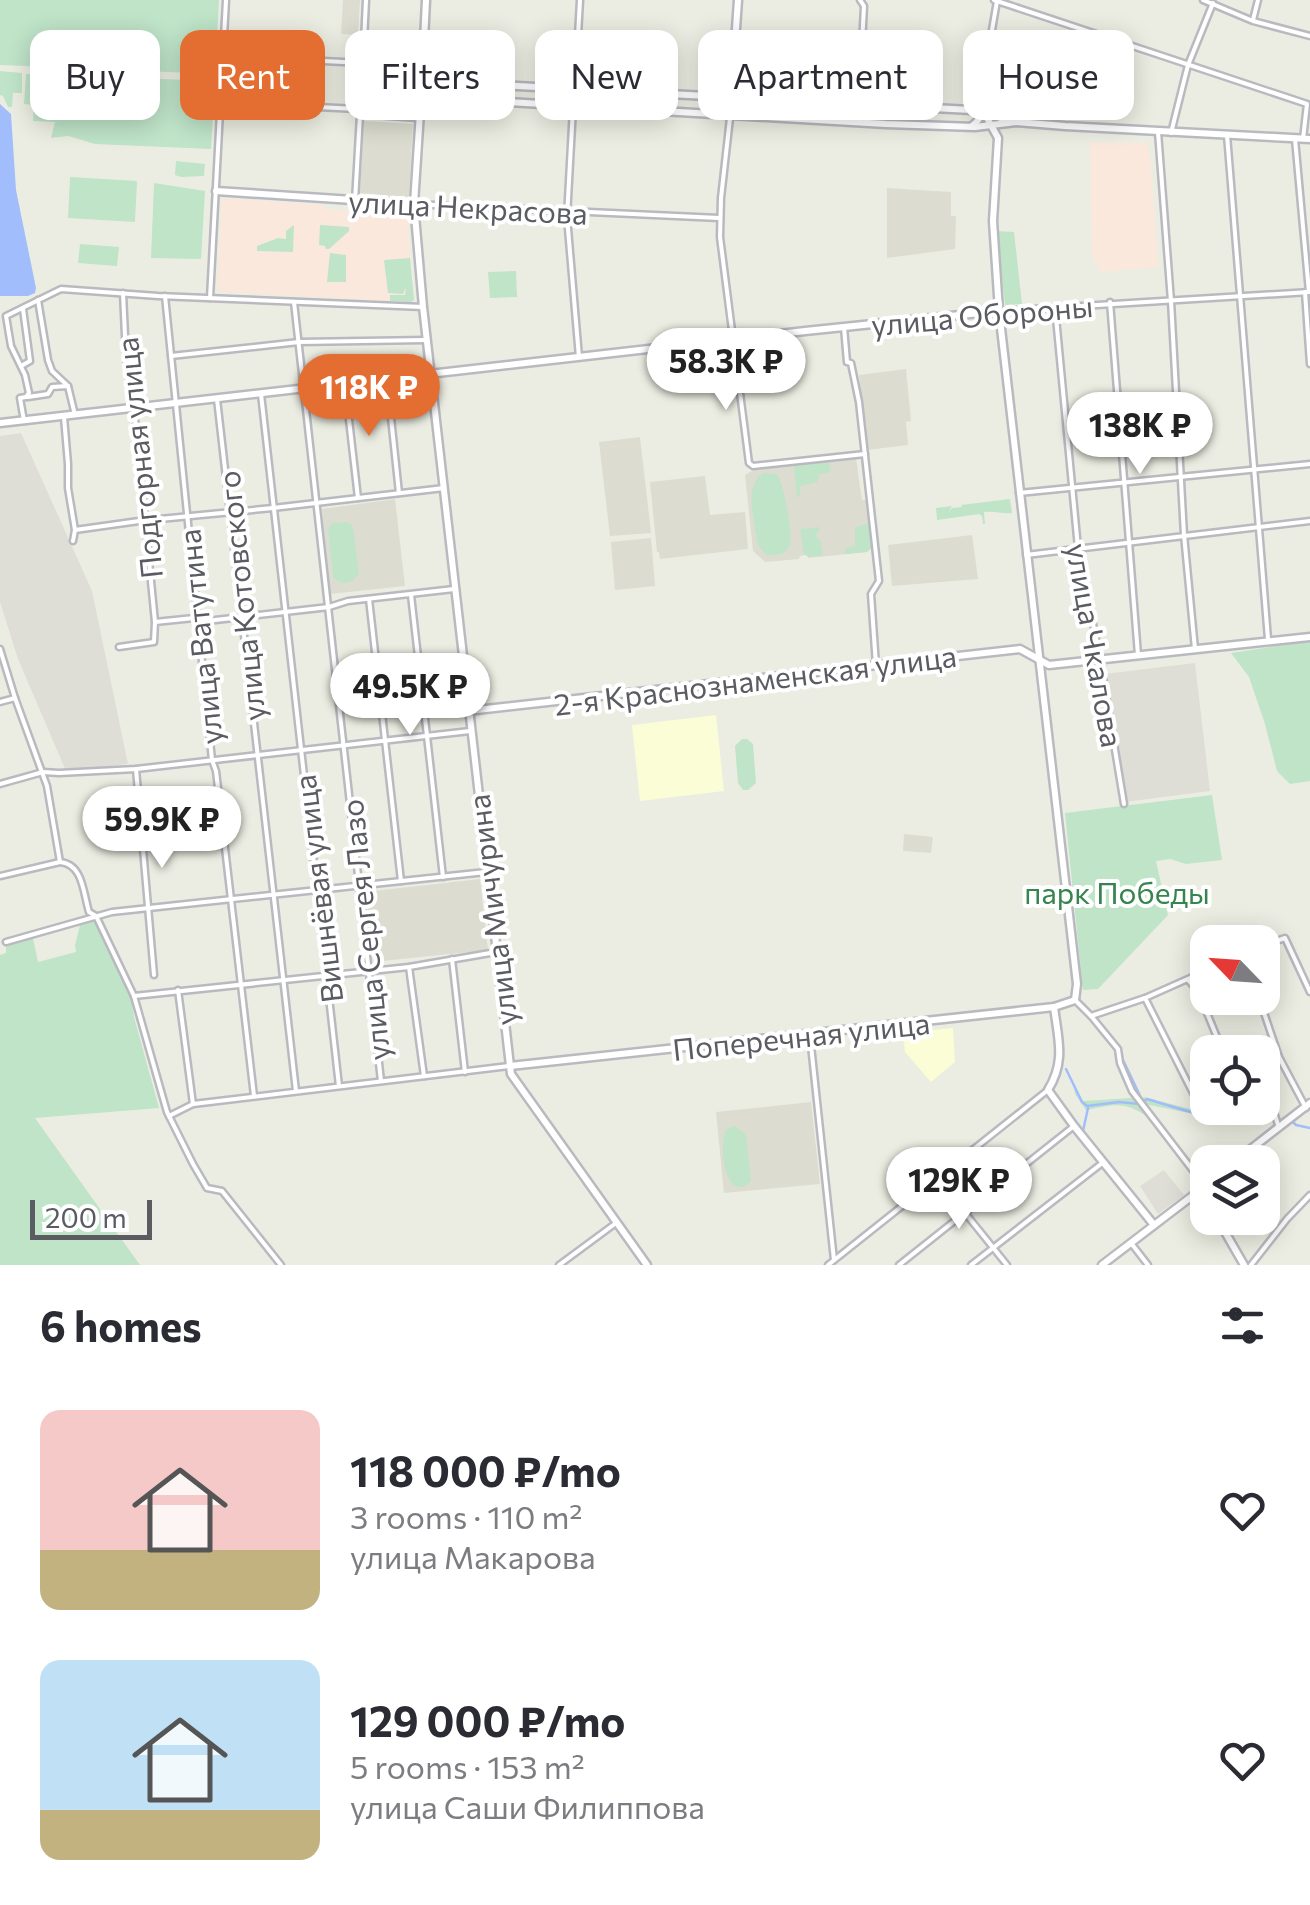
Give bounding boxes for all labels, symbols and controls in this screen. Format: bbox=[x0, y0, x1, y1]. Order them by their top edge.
chip: Buy bbox=[30, 30, 160, 120]
chip: Rent bbox=[180, 30, 325, 120]
chip: Filters bbox=[345, 30, 515, 120]
chip: New bbox=[535, 30, 678, 120]
chip: Apartment bbox=[698, 30, 943, 120]
chip: House bbox=[963, 30, 1134, 120]
street label: улица Некрасова bbox=[347, 181, 589, 231]
street label: улица Обороны bbox=[869, 286, 1095, 342]
pin: 58.3K ₽ bbox=[634, 328, 818, 413]
street label: Подгорная улица bbox=[107, 336, 169, 580]
text: 58.3K ₽ bbox=[669, 340, 783, 380]
pin: 118K ₽ bbox=[288, 354, 450, 439]
text: 118K ₽ bbox=[320, 366, 418, 406]
pin: 138K ₽ bbox=[1059, 392, 1221, 477]
text: 138K ₽ bbox=[1089, 404, 1191, 444]
street label: улица Котовского bbox=[208, 469, 272, 723]
street label: улица Ватутина bbox=[169, 527, 229, 747]
street label: улица Чкалова bbox=[1060, 540, 1132, 750]
street label: 2-я Краснознаменская улица bbox=[552, 636, 958, 722]
pin: 49.5K ₽ bbox=[318, 653, 502, 738]
text: 49.5K ₽ bbox=[352, 665, 468, 705]
street label: Вишнёвая улица bbox=[285, 773, 349, 1005]
pin: 59.9K ₽ bbox=[70, 786, 254, 871]
street label: улица Мичурина bbox=[458, 792, 524, 1028]
text: 59.9K ₽ bbox=[104, 798, 220, 838]
street label: улица Сергея Лазо bbox=[332, 798, 396, 1062]
park label: парк Победы bbox=[1024, 873, 1210, 910]
north arrow bbox=[1190, 925, 1280, 1015]
map controls bbox=[1190, 925, 1280, 1235]
street label: Поперечная улица bbox=[670, 1003, 932, 1067]
button: locate bbox=[1190, 1035, 1280, 1125]
button: layers bbox=[1190, 1145, 1280, 1235]
pin: 129K ₽ bbox=[878, 1147, 1040, 1232]
text: 129K ₽ bbox=[908, 1159, 1010, 1199]
scale bar bbox=[30, 1195, 152, 1240]
text: 200 m bbox=[45, 1200, 127, 1234]
icon: filters bbox=[1215, 1298, 1270, 1353]
text: 6 homes bbox=[40, 1299, 202, 1351]
text: 118 000 ₽/mo bbox=[350, 1444, 621, 1496]
icon: home bbox=[120, 1450, 240, 1570]
icon: heart bbox=[1215, 1483, 1270, 1538]
text: 3 rooms · 110 m² bbox=[350, 1496, 582, 1536]
text: улица Макарова bbox=[350, 1536, 596, 1576]
text: 129 000 ₽/mo bbox=[350, 1694, 625, 1746]
icon: home bbox=[120, 1700, 240, 1820]
icon: heart bbox=[1215, 1733, 1270, 1788]
text: 5 rooms · 153 m² bbox=[350, 1746, 585, 1786]
text: улица Саши Филиппова bbox=[350, 1786, 705, 1826]

